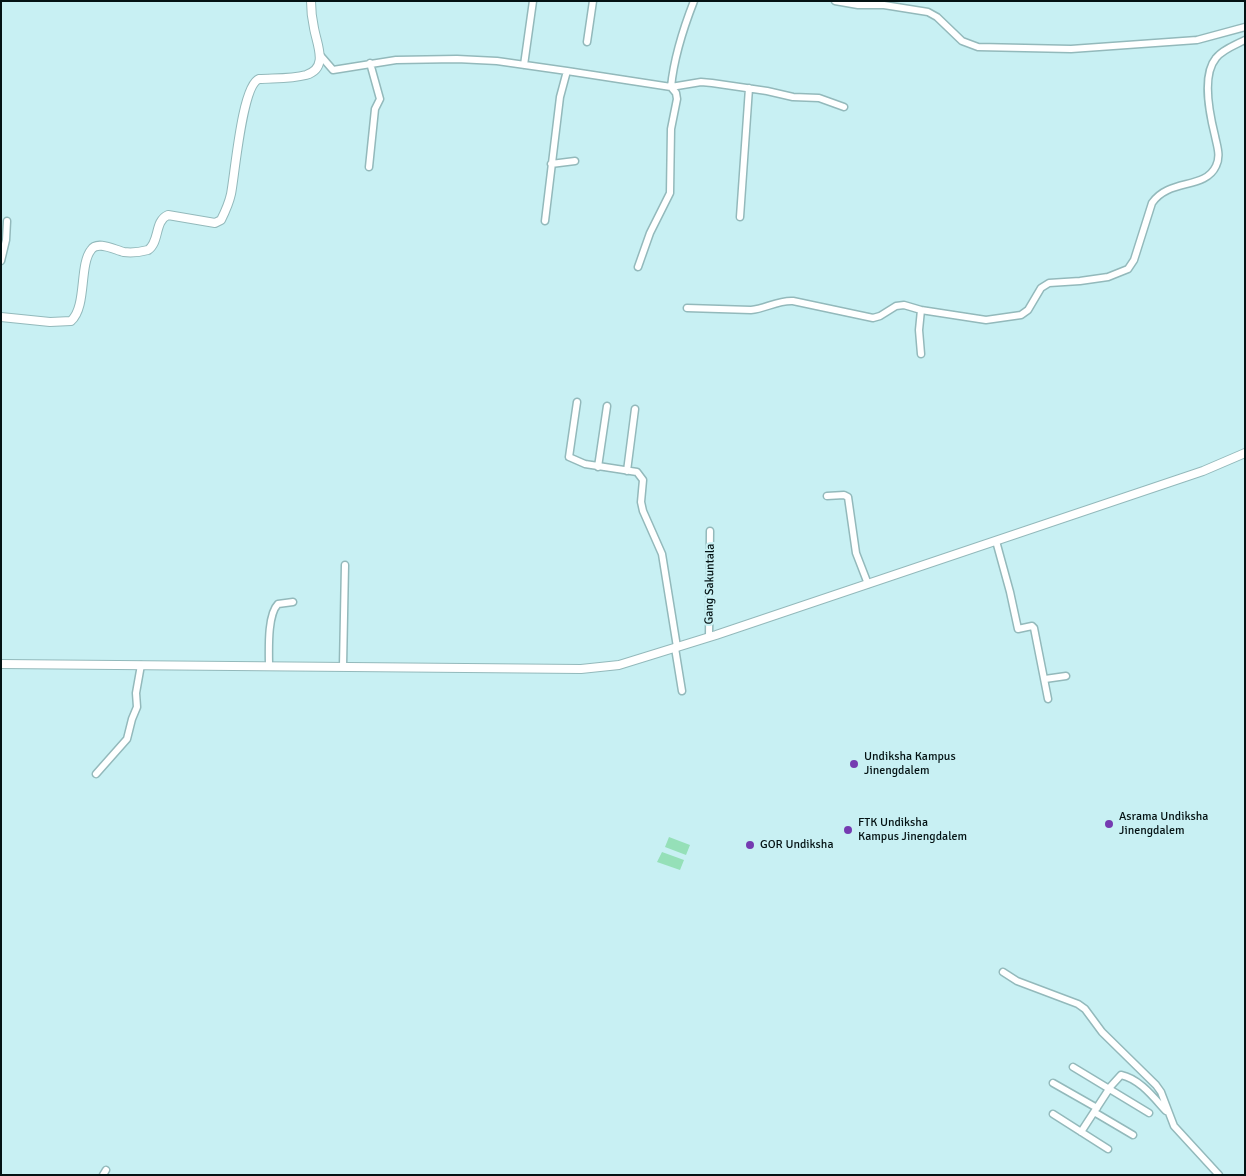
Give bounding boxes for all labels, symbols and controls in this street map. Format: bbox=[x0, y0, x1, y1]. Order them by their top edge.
street label: Gang Sakuntala bbox=[702, 543, 718, 625]
place label: Undiksha Kampus Jinengdalem bbox=[864, 750, 956, 778]
marker: Undiksha Kampus Jinengdalem bbox=[848, 758, 860, 770]
place label: Asrama Undiksha Jinengdalem bbox=[1119, 810, 1208, 838]
place label: FTK Undiksha Kampus Jinengdalem bbox=[858, 816, 967, 844]
marker: Asrama Undiksha Jinengdalem bbox=[1103, 818, 1115, 830]
marker: FTK Undiksha Kampus Jinengdalem bbox=[842, 824, 854, 836]
place label: GOR Undiksha bbox=[760, 838, 833, 852]
marker: GOR Undiksha bbox=[744, 839, 756, 851]

